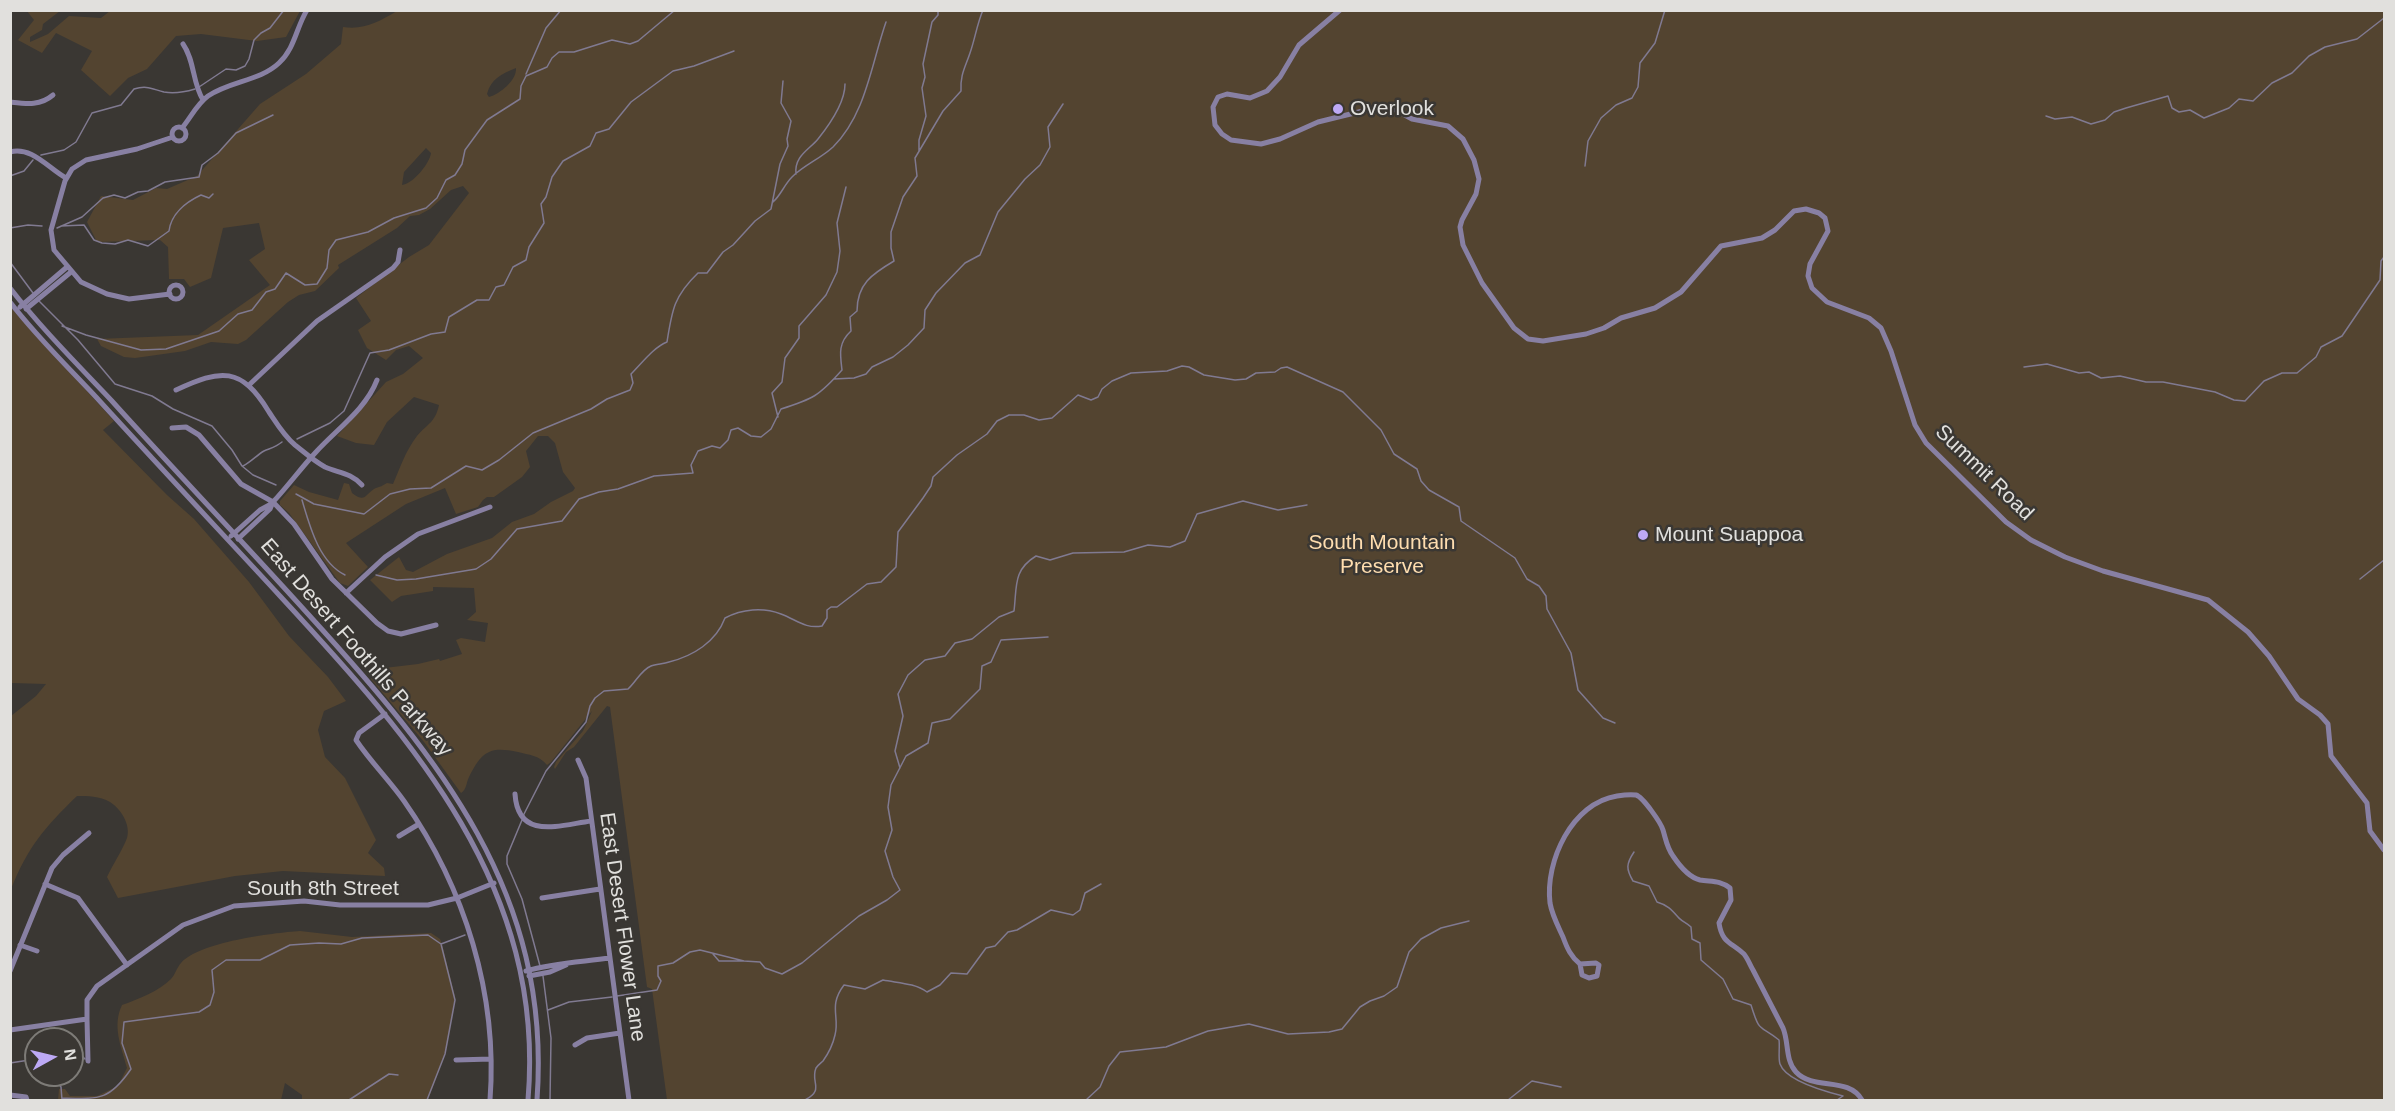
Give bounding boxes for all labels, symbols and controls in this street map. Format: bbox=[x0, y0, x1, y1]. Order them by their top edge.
place label: Overlook bbox=[1350, 96, 1434, 122]
marker: Overlook bbox=[1331, 102, 1345, 116]
street label: Summit Road bbox=[1929, 420, 2039, 526]
place label: Mount Suappoa bbox=[1655, 522, 1803, 548]
marker: Mount Suappoa bbox=[1636, 528, 1650, 542]
park label: South Mountain Preserve bbox=[1308, 530, 1456, 580]
street label: East Desert Foothills Parkway bbox=[255, 534, 457, 762]
street label: East Desert Flower Lane bbox=[593, 811, 651, 1043]
street label: South 8th Street bbox=[247, 876, 399, 902]
north arrow bbox=[24, 1027, 84, 1087]
text: N bbox=[61, 1048, 80, 1062]

